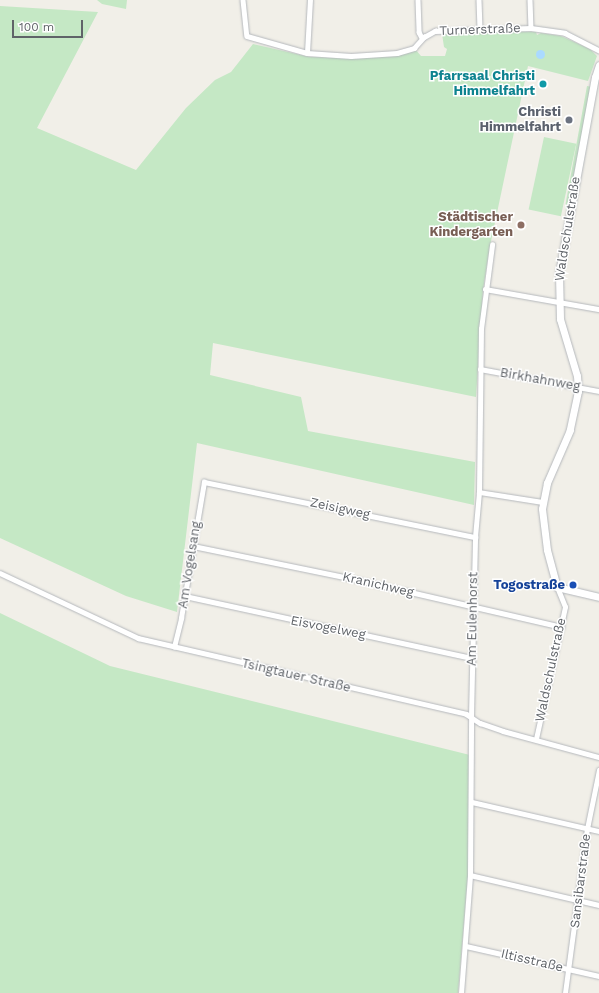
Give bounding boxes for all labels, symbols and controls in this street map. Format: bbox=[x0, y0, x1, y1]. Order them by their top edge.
scale bar bbox=[14, 12, 85, 38]
text: 100 m bbox=[19, 20, 54, 34]
street label: Turnerstraße bbox=[439, 21, 521, 39]
place label: Pfarrsaal Christi Himmelfahrt bbox=[430, 69, 535, 100]
marker: Pfarrsaal Christi Himmelfahrt bbox=[538, 79, 548, 89]
place label: Christi Himmelfahrt bbox=[479, 105, 561, 136]
marker: Christi Himmelfahrt bbox=[564, 115, 574, 125]
street label: Waldschulstraße bbox=[552, 175, 584, 283]
place label: Städtischer Kindergarten bbox=[430, 210, 513, 241]
marker: Städtischer Kindergarten bbox=[516, 220, 526, 230]
street label: Birkhahnweg bbox=[499, 365, 581, 395]
street label: Zeisigweg bbox=[309, 495, 371, 523]
street label: Am Vogelsang bbox=[175, 520, 205, 610]
street label: Kranichweg bbox=[341, 569, 415, 601]
street label: Am Eulenhorst bbox=[464, 572, 482, 666]
place label: Togostraße bbox=[493, 577, 565, 593]
marker: Togostraße bbox=[568, 580, 578, 590]
street label: Eisvogelweg bbox=[289, 613, 367, 643]
street label: Waldschulstraße bbox=[532, 617, 570, 723]
street label: Tsingtauer Straße bbox=[240, 656, 352, 696]
street label: Sansibarstraße bbox=[567, 833, 595, 929]
street label: Iltisstraße bbox=[499, 946, 565, 976]

